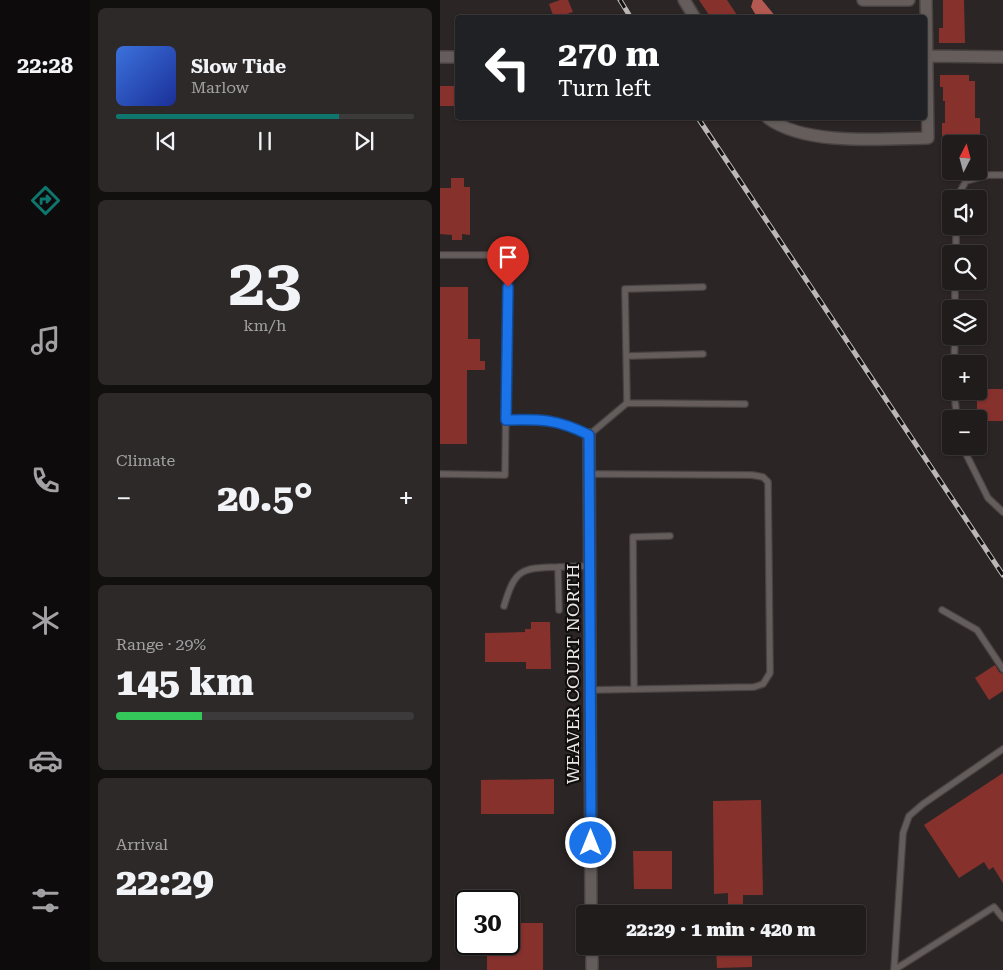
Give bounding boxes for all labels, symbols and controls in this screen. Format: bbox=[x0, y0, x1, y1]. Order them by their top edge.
text: 270 m bbox=[558, 34, 659, 75]
icon: left bbox=[475, 35, 540, 100]
text: 22:28 bbox=[17, 53, 73, 78]
text: Slow Tide bbox=[191, 55, 286, 78]
text: Turn left bbox=[558, 76, 651, 101]
text: Marlow bbox=[191, 78, 249, 97]
icon: previous bbox=[152, 127, 180, 155]
icon: pause bbox=[251, 127, 279, 155]
icon: next bbox=[350, 127, 378, 155]
north arrow bbox=[942, 135, 988, 180]
map controls bbox=[942, 135, 987, 455]
icon: directions bbox=[28, 183, 63, 218]
button: sound bbox=[942, 190, 987, 235]
pin bbox=[487, 236, 529, 287]
icon: arrive bbox=[494, 243, 522, 271]
text: 23 bbox=[229, 245, 301, 321]
button: search bbox=[942, 245, 987, 290]
button: layers bbox=[942, 300, 987, 345]
text: km/h bbox=[244, 316, 286, 335]
icon: music bbox=[28, 323, 63, 358]
button: + bbox=[942, 355, 987, 400]
button: − bbox=[942, 410, 987, 455]
text: Climate bbox=[116, 451, 175, 470]
icon: phone bbox=[28, 463, 63, 498]
text: 20.5° bbox=[217, 476, 313, 520]
text: − bbox=[116, 482, 132, 515]
text: + bbox=[398, 482, 414, 515]
street label: WEAVER COURT NORTH bbox=[562, 564, 583, 784]
icon: climate bbox=[28, 603, 63, 638]
text: Range · 29% bbox=[116, 635, 206, 654]
text: 145 km bbox=[116, 660, 254, 704]
icon: car bbox=[28, 743, 63, 778]
position arrow bbox=[564, 816, 616, 868]
text: Arrival bbox=[116, 835, 168, 854]
text: 22:29 bbox=[116, 860, 214, 904]
icon: filters bbox=[28, 883, 63, 918]
speed limit sign: 30 bbox=[455, 890, 520, 955]
text: 22:29 · 1 min · 420 m bbox=[626, 918, 816, 941]

